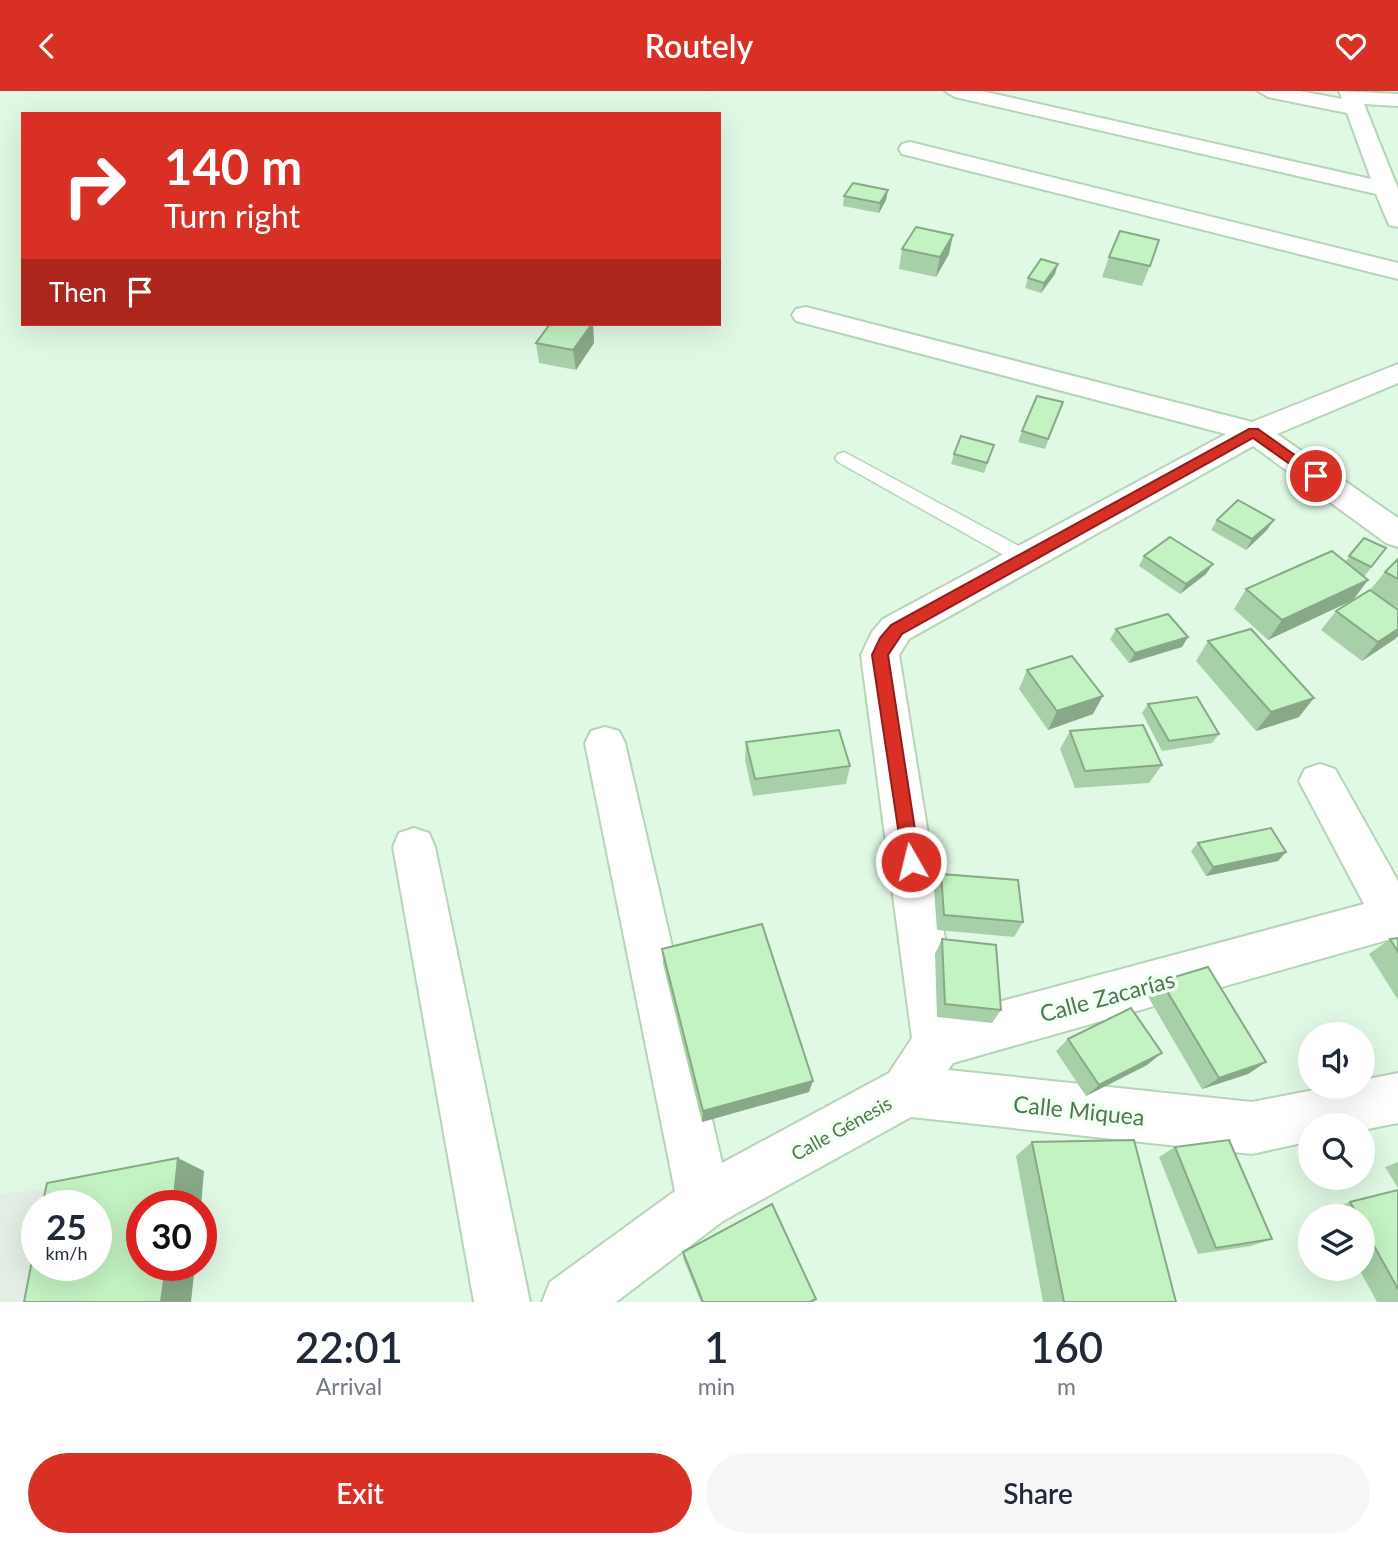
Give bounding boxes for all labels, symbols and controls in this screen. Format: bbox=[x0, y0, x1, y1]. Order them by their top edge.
text: Routely bbox=[645, 26, 753, 65]
icon: back bbox=[28, 27, 66, 65]
icon: heart bbox=[1332, 27, 1370, 65]
text: 140 m bbox=[164, 137, 302, 195]
icon: right bbox=[49, 140, 140, 231]
text: Turn right bbox=[164, 196, 300, 235]
icon: arrive bbox=[121, 273, 159, 311]
text: Then bbox=[49, 276, 107, 308]
pin bbox=[1286, 446, 1346, 506]
icon: arrive bbox=[1297, 457, 1335, 495]
position arrow bbox=[874, 825, 948, 899]
street label: Calle Zacarías bbox=[1036, 965, 1178, 1027]
map controls bbox=[1298, 1022, 1375, 1281]
button: sound bbox=[1298, 1022, 1375, 1099]
street label: Calle Miquea bbox=[1012, 1089, 1146, 1131]
street label: Calle Génesis bbox=[787, 1091, 895, 1165]
button: search bbox=[1298, 1113, 1375, 1190]
speed limit sign: 30 bbox=[126, 1190, 217, 1281]
button: layers bbox=[1298, 1204, 1375, 1281]
text: 25 bbox=[46, 1205, 87, 1247]
text: km/h bbox=[45, 1242, 88, 1264]
text: 22:01 bbox=[295, 1322, 403, 1372]
text: 1 bbox=[704, 1322, 729, 1372]
text: 160 bbox=[1030, 1322, 1103, 1372]
text: Arrival bbox=[316, 1372, 382, 1400]
text: min bbox=[698, 1372, 735, 1400]
text: m bbox=[1057, 1372, 1076, 1400]
button: Exit bbox=[28, 1453, 692, 1533]
button: Share bbox=[706, 1453, 1370, 1533]

